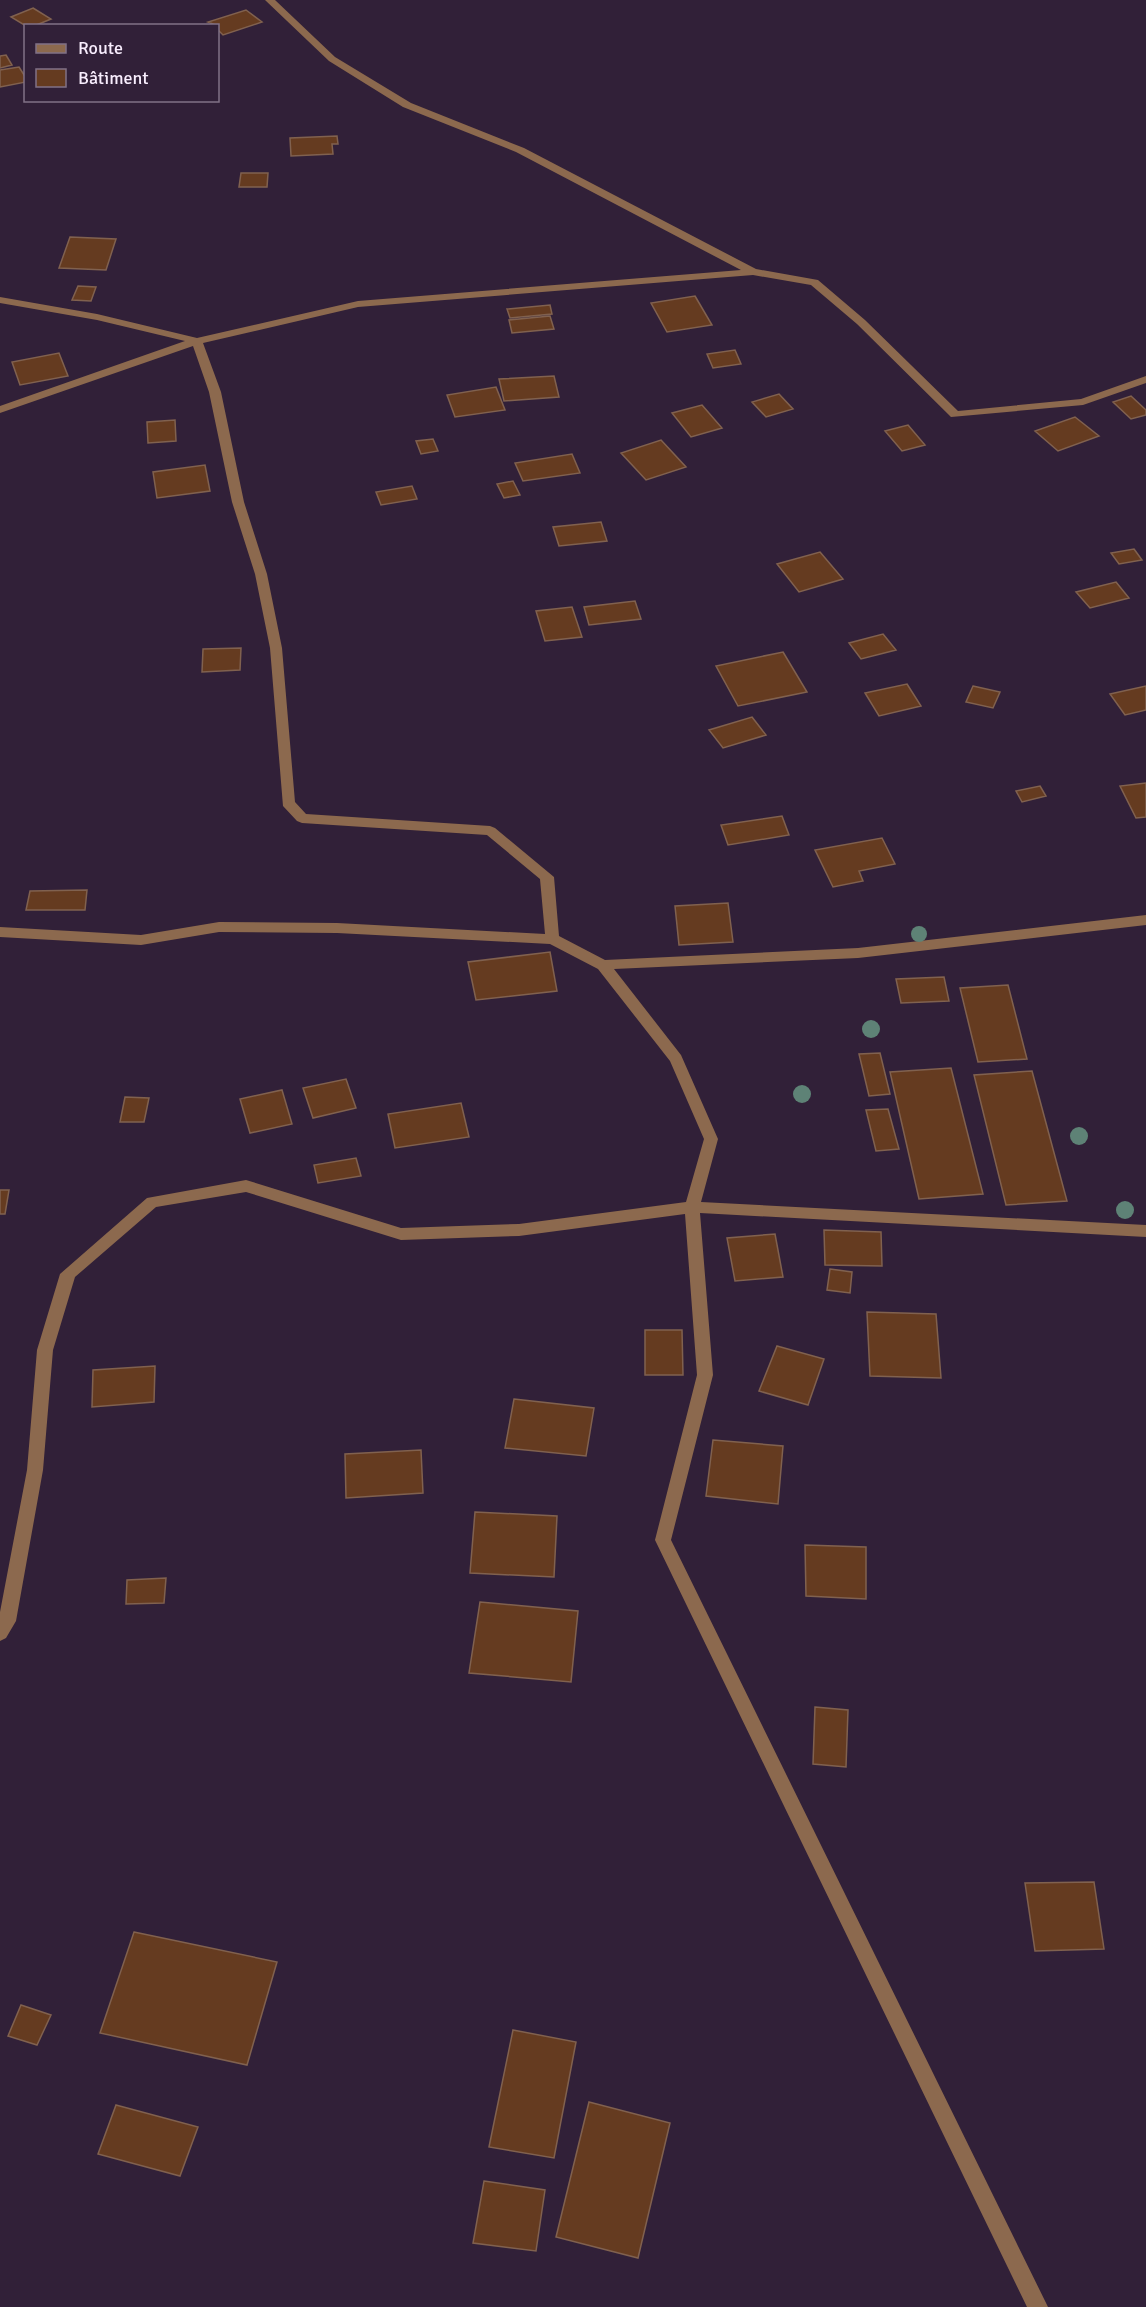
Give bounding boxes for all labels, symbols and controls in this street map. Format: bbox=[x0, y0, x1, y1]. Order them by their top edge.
legend bbox=[24, 24, 219, 102]
text: Route bbox=[78, 37, 123, 59]
text: Bâtiment bbox=[78, 67, 149, 89]

